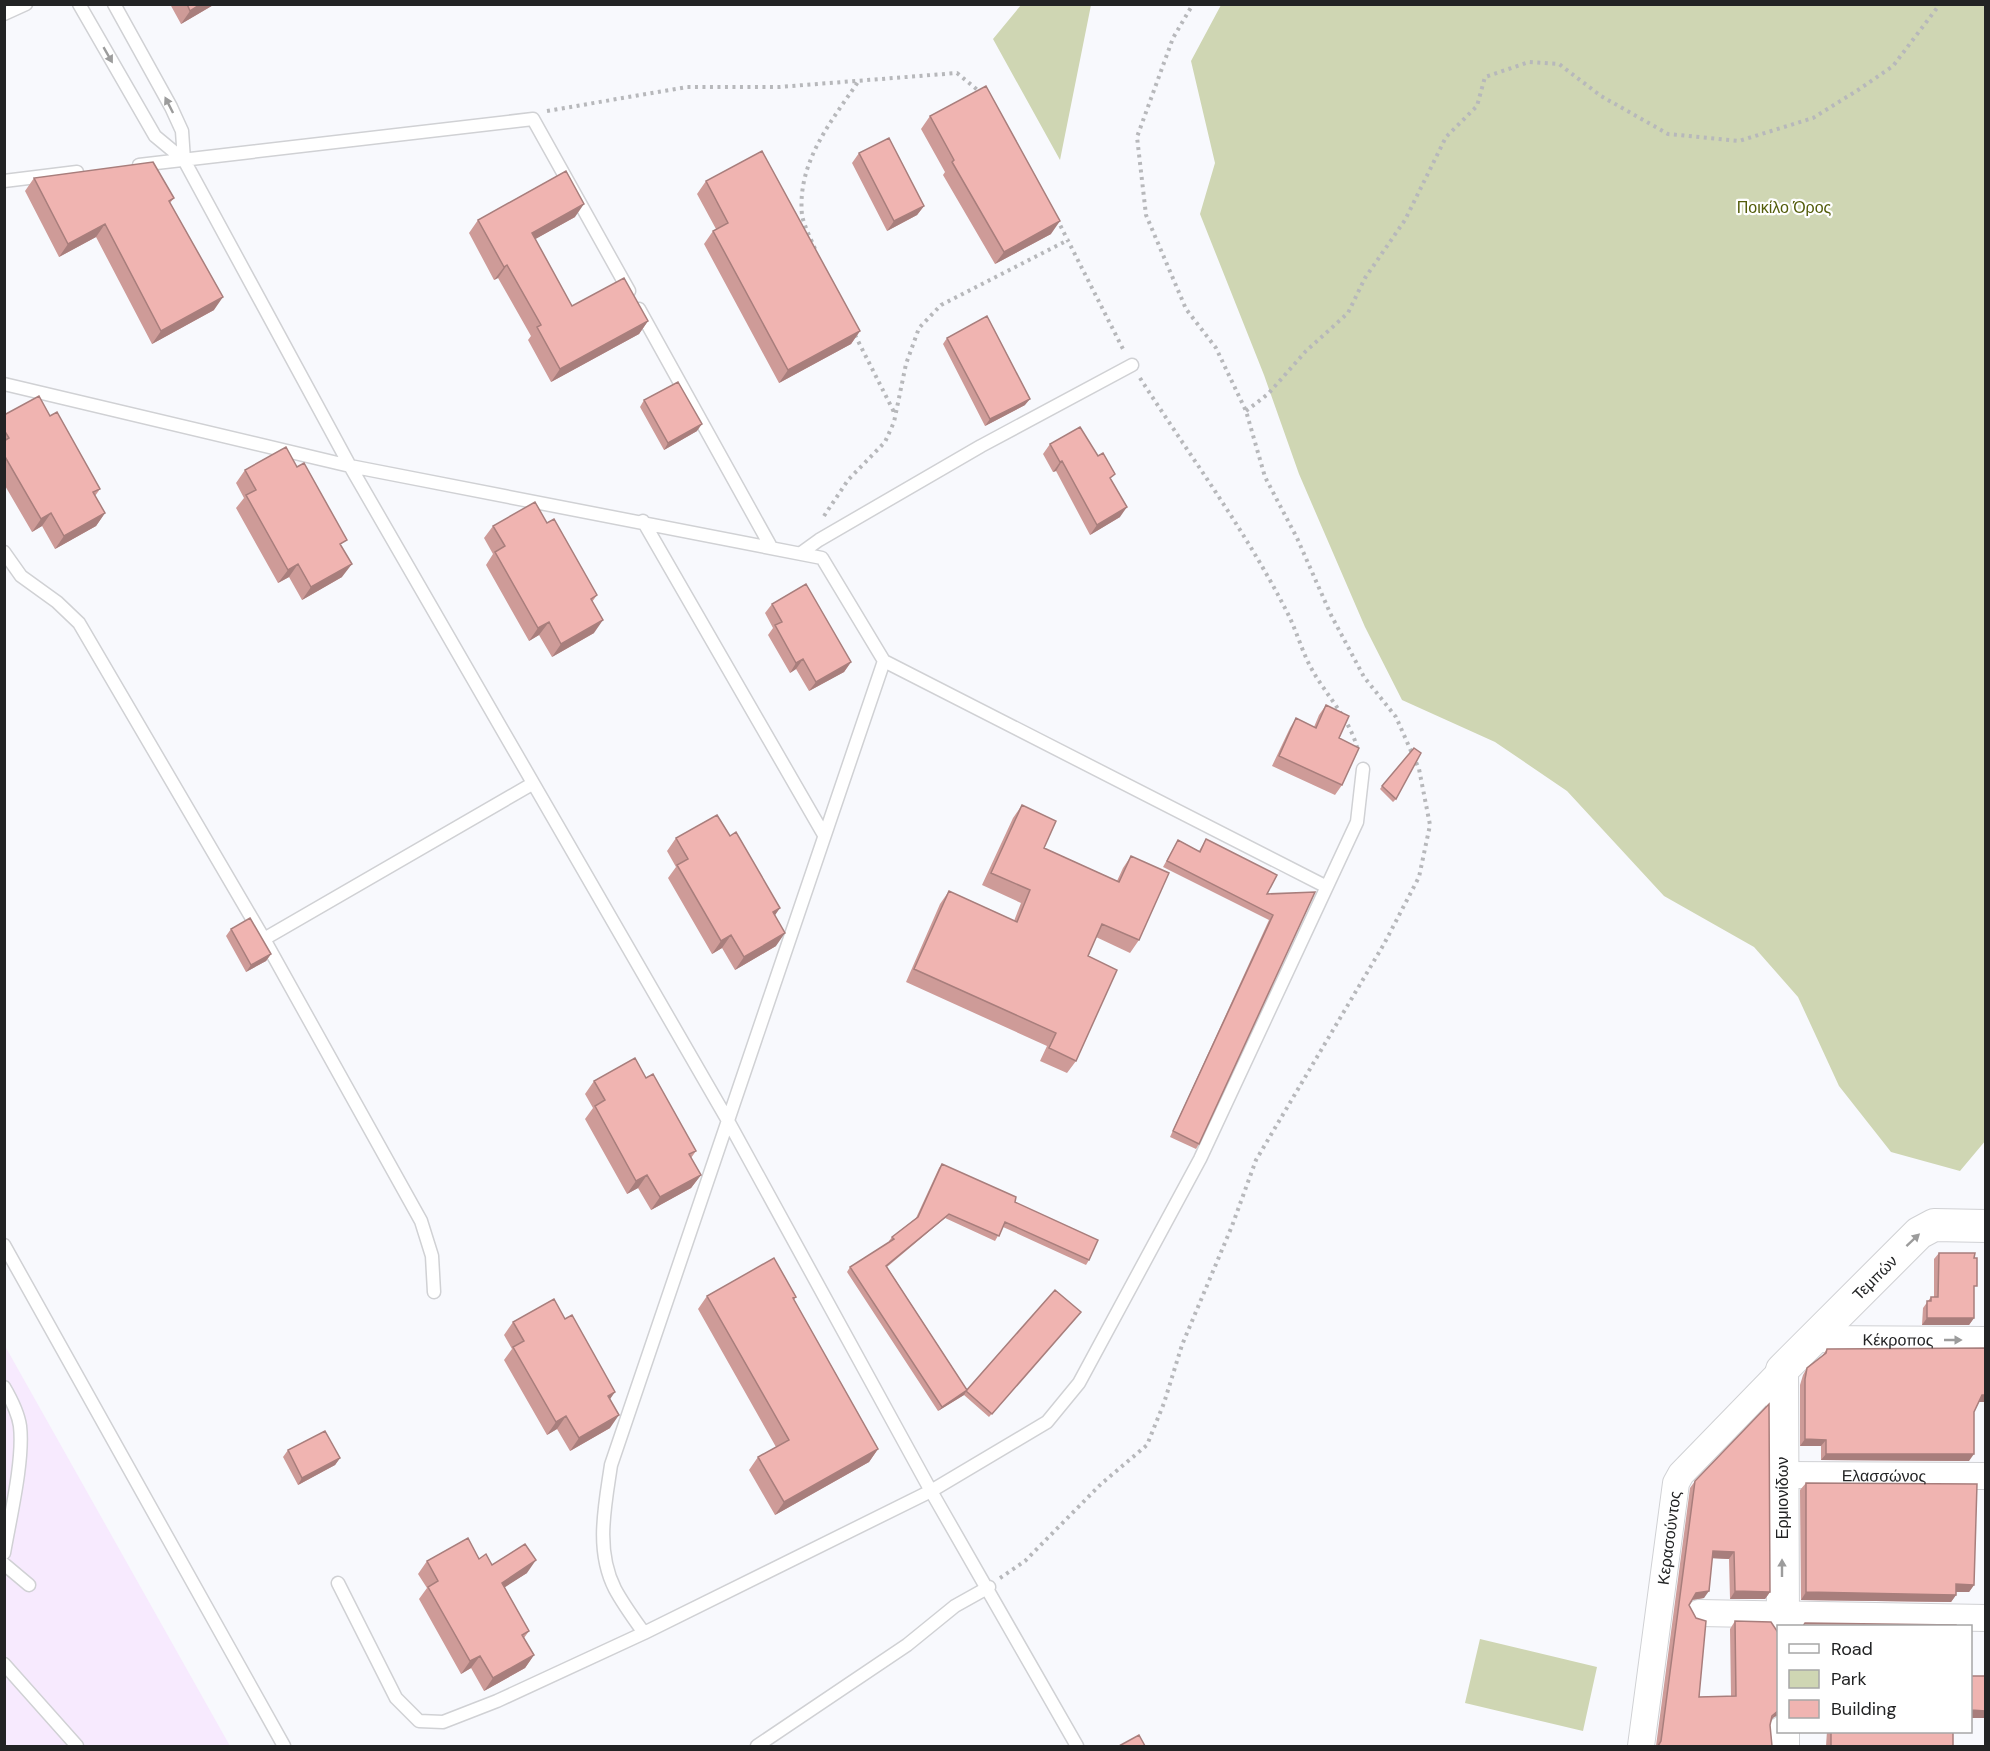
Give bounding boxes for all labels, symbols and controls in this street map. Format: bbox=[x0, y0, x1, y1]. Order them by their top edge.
one-way arrow bbox=[103, 47, 114, 63]
one-way arrow bbox=[165, 96, 174, 113]
park label: Ποικίλο Όρος bbox=[1737, 197, 1832, 218]
one-way arrow bbox=[1906, 1233, 1920, 1247]
street label: Τεμπών bbox=[1848, 1251, 1902, 1305]
street label: Κέκροπος bbox=[1863, 1329, 1934, 1351]
one-way arrow bbox=[1944, 1335, 1963, 1345]
street label: Ερμιονίδων bbox=[1772, 1457, 1793, 1539]
street label: Ελασσώνος bbox=[1842, 1465, 1927, 1487]
street label: Κερασούντος bbox=[1653, 1489, 1686, 1586]
one-way arrow bbox=[1777, 1559, 1787, 1578]
legend bbox=[1777, 1625, 1972, 1733]
text: Road bbox=[1831, 1637, 1873, 1661]
text: Park bbox=[1831, 1667, 1867, 1691]
text: Building bbox=[1831, 1697, 1896, 1721]

